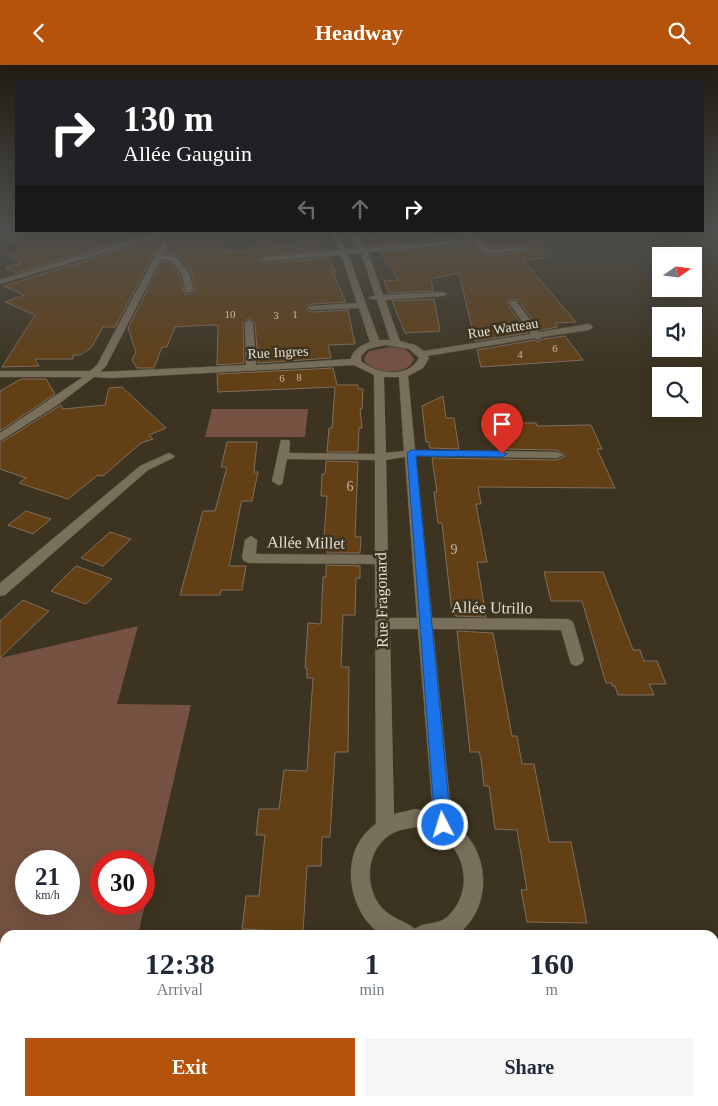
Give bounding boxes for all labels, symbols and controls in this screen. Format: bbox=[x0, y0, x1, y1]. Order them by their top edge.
icon: back bbox=[25, 19, 53, 47]
icon: search bbox=[665, 19, 693, 47]
text: Headway bbox=[315, 20, 403, 45]
icon: right bbox=[40, 100, 105, 165]
text: 130 m bbox=[123, 100, 213, 139]
text: Allée Gauguin bbox=[123, 141, 252, 166]
icon: left bbox=[293, 195, 321, 223]
icon: ahead bbox=[346, 195, 374, 223]
icon: right bbox=[399, 195, 427, 223]
north arrow bbox=[652, 247, 702, 297]
map controls bbox=[652, 247, 702, 417]
button: sound bbox=[652, 307, 702, 357]
house number: 10 bbox=[225, 308, 236, 320]
house number: 1 bbox=[292, 308, 298, 320]
house number: 3 bbox=[273, 309, 279, 321]
street label: Rue Watteau bbox=[467, 316, 539, 341]
house number: 6 bbox=[552, 342, 558, 354]
street label: Rue Ingres bbox=[247, 343, 309, 362]
house number: 4 bbox=[517, 348, 523, 360]
button: search bbox=[652, 367, 702, 417]
house number: 8 bbox=[296, 371, 302, 383]
house number: 6 bbox=[279, 372, 285, 384]
pin bbox=[481, 403, 523, 454]
icon: arrive bbox=[488, 410, 516, 438]
house number: 6 bbox=[347, 479, 354, 494]
street label: Allée Millet bbox=[267, 533, 346, 552]
house number: 9 bbox=[451, 542, 458, 557]
street label: Rue Fragonard bbox=[372, 552, 392, 648]
street label: Allée Utrillo bbox=[451, 598, 533, 617]
position arrow bbox=[416, 798, 468, 850]
speed limit sign: 30 bbox=[90, 850, 155, 915]
text: 21 bbox=[35, 863, 60, 890]
text: km/h bbox=[35, 888, 60, 902]
text: 12:38 bbox=[145, 947, 215, 980]
text: 1 bbox=[364, 947, 379, 980]
text: 160 bbox=[529, 947, 574, 980]
text: Arrival bbox=[157, 981, 203, 998]
text: min bbox=[360, 981, 384, 998]
text: m bbox=[545, 981, 558, 998]
button: Exit bbox=[25, 1038, 355, 1096]
button: Share bbox=[365, 1038, 694, 1096]

